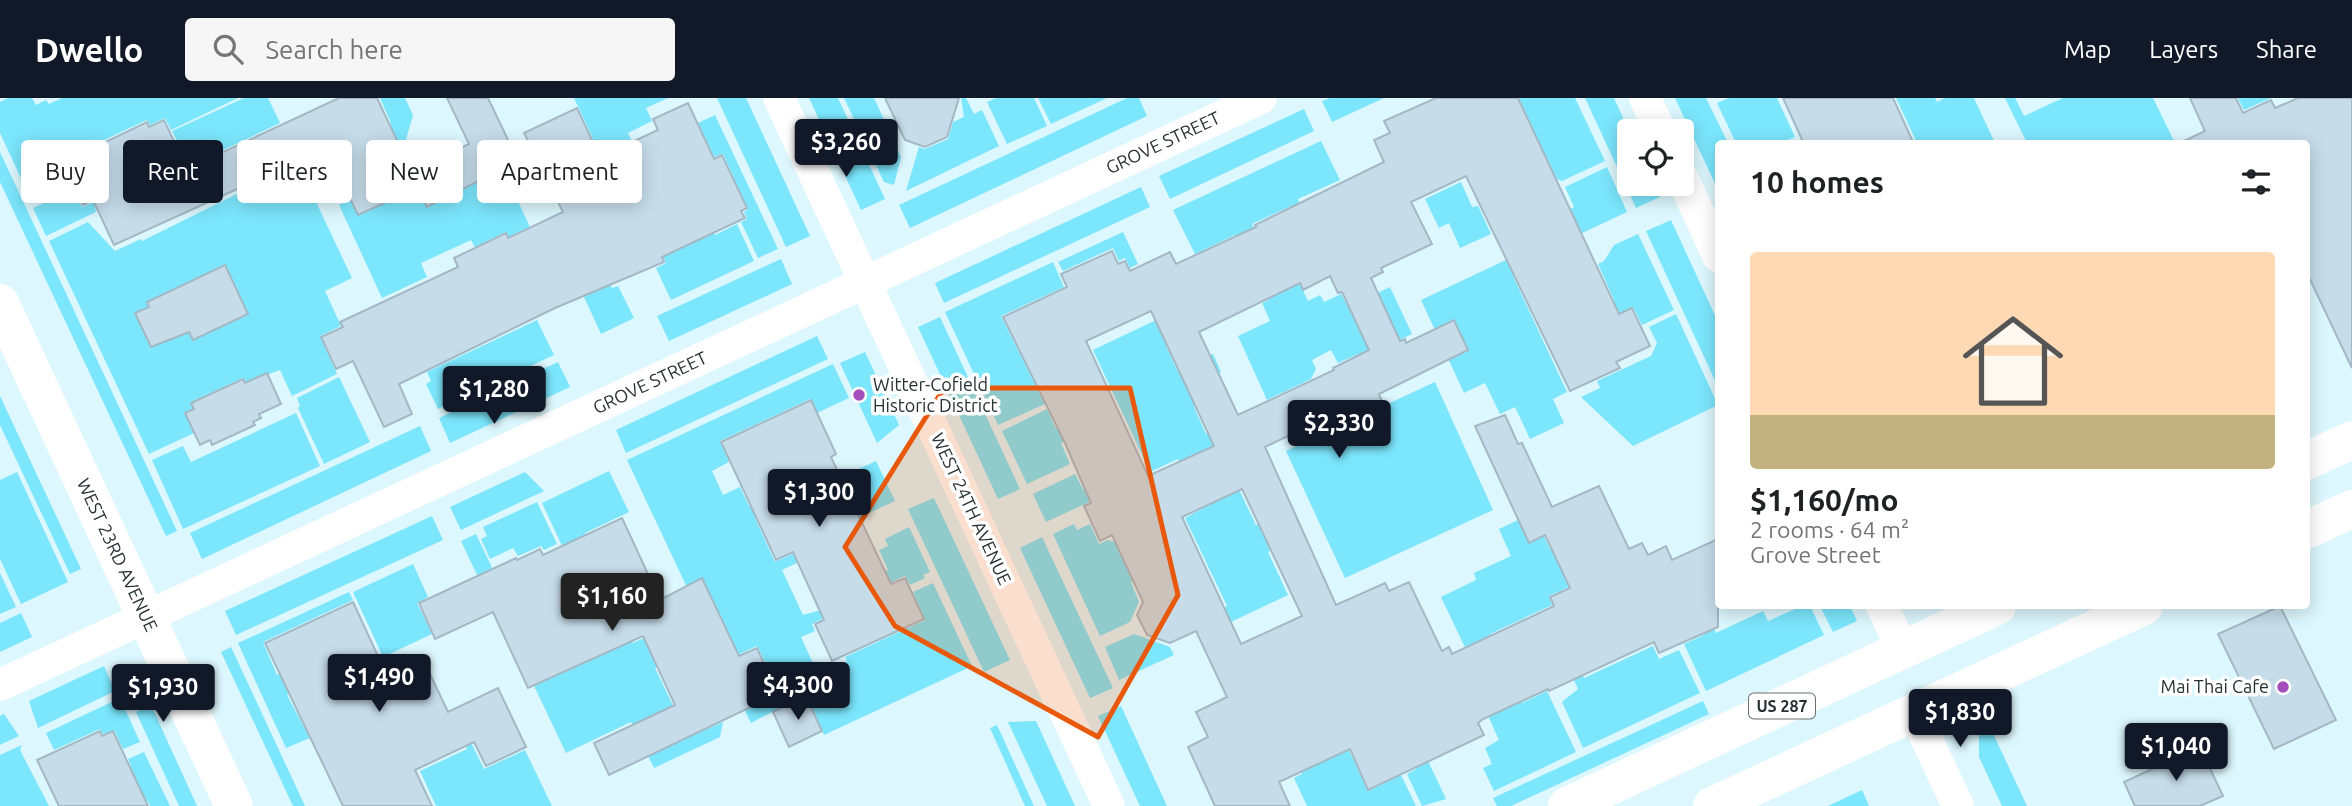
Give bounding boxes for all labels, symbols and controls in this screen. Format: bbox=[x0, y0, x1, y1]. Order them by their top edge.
search box bbox=[185, 18, 675, 81]
icon: search bbox=[209, 30, 247, 68]
text: Dwello bbox=[35, 31, 143, 68]
text: Search here bbox=[265, 35, 403, 64]
text: Map bbox=[2064, 36, 2111, 63]
text: Layers bbox=[2149, 36, 2218, 63]
text: Share bbox=[2256, 36, 2317, 63]
street label: GROVE STREET bbox=[1102, 107, 1223, 177]
map controls bbox=[1617, 119, 1694, 196]
button: locate bbox=[1617, 119, 1694, 196]
pin: $3,260 bbox=[789, 120, 903, 179]
text: $3,260 bbox=[811, 129, 881, 154]
chip: Buy bbox=[21, 140, 109, 203]
chip: Rent bbox=[123, 140, 223, 203]
chip: Filters bbox=[237, 140, 352, 203]
chip: New bbox=[366, 140, 463, 203]
chip: Apartment bbox=[477, 140, 642, 203]
icon: filters bbox=[2237, 163, 2275, 201]
text: 10 homes bbox=[1750, 165, 1884, 199]
icon: home bbox=[1950, 298, 2076, 424]
street label: GROVE STREET bbox=[589, 347, 710, 417]
pin: $1,280 bbox=[437, 366, 551, 426]
place label: Witter-Cofield Historic District bbox=[873, 374, 998, 415]
text: $1,280 bbox=[459, 376, 529, 401]
marker: Witter-Cofield Historic District bbox=[851, 387, 867, 403]
pin: $2,330 bbox=[1282, 400, 1396, 460]
text: $2,330 bbox=[1304, 410, 1374, 435]
street label: WEST 24TH AVENUE bbox=[928, 430, 1016, 587]
pin: $1,300 bbox=[762, 470, 876, 529]
street label: WEST 23RD AVENUE bbox=[74, 475, 162, 634]
text: $1,300 bbox=[784, 479, 854, 504]
text: $1,160/mo bbox=[1750, 483, 1899, 517]
text: 2 rooms · 64 m² bbox=[1750, 517, 1909, 542]
text: Grove Street bbox=[1750, 542, 1881, 567]
pin: $1,160 bbox=[555, 574, 669, 633]
text: $1,160 bbox=[577, 583, 647, 608]
pin: $1,490 bbox=[322, 654, 436, 714]
pin: $4,300 bbox=[741, 662, 855, 722]
pin: $1,930 bbox=[106, 664, 220, 724]
text: $1,490 bbox=[344, 664, 414, 689]
text: $4,300 bbox=[763, 672, 833, 697]
text: $1,930 bbox=[128, 674, 198, 699]
place label: Mai Thai Cafe bbox=[2160, 676, 2269, 696]
marker: Mai Thai Cafe bbox=[2275, 679, 2291, 695]
pin: $1,830 bbox=[1903, 690, 2017, 749]
road number: US 287 bbox=[1749, 694, 1815, 719]
text: $1,830 bbox=[1925, 699, 1995, 724]
pin: $1,040 bbox=[2119, 724, 2233, 783]
text: $1,040 bbox=[2141, 733, 2211, 758]

